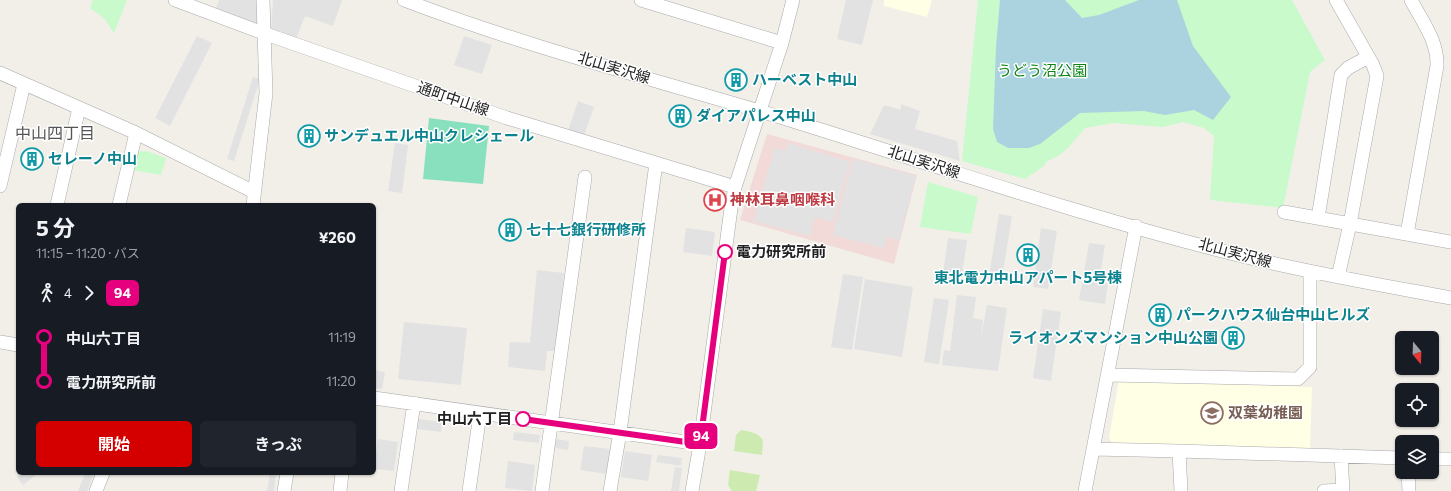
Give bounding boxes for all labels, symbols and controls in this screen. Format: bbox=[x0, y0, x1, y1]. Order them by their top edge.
street label: 北山実沢線 bbox=[576, 47, 653, 87]
park label: うどう沼公園 bbox=[997, 61, 1087, 79]
building icon: ハーベスト中山 bbox=[723, 67, 749, 93]
place label: ハーベスト中山 bbox=[752, 70, 857, 88]
street label: 通町中山線 bbox=[415, 77, 492, 119]
building icon: ダイアパレス中山 bbox=[667, 103, 693, 129]
place label: ダイアパレス中山 bbox=[696, 106, 816, 124]
district label: 中山四丁目 bbox=[15, 123, 95, 142]
building icon: サンデュエル中山クレシェール bbox=[296, 123, 322, 149]
place label: サンデュエル中山クレシェール bbox=[324, 126, 534, 144]
street label: 北山実沢線 bbox=[886, 141, 963, 181]
building icon: セレーノ中山 bbox=[19, 146, 45, 172]
place label: セレーノ中山 bbox=[48, 149, 137, 167]
hospital icon: 神林耳鼻咽喉科 bbox=[702, 187, 728, 213]
place label: 神林耳鼻咽喉科 bbox=[729, 190, 835, 208]
text: 5 分 bbox=[36, 214, 75, 241]
building icon: 七十七銀行研修所 bbox=[497, 217, 523, 243]
place label: 七十七銀行研修所 bbox=[526, 220, 646, 238]
text: ¥260 bbox=[319, 228, 356, 246]
street label: 北山実沢線 bbox=[1197, 234, 1274, 270]
place label: 電力研究所前 bbox=[736, 242, 826, 260]
building icon: 東北電力中山アパート5号棟 bbox=[1015, 242, 1041, 268]
marker: 電力研究所前 bbox=[717, 244, 733, 260]
text: 11:15 – 11:20 · バス bbox=[36, 245, 140, 261]
place label: 東北電力中山アパート5号棟 bbox=[934, 268, 1122, 286]
icon: walk bbox=[36, 282, 58, 304]
icon: forward bbox=[78, 282, 100, 304]
text: 94 bbox=[114, 284, 131, 301]
text: 4 bbox=[64, 285, 72, 301]
building icon: パークハウス仙台中山ヒルズ bbox=[1147, 302, 1173, 328]
place label: パークハウス仙台中山ヒルズ bbox=[1176, 305, 1370, 323]
building icon: ライオンズマンション中山公園 bbox=[1220, 325, 1246, 351]
place label: ライオンズマンション中山公園 bbox=[1008, 328, 1218, 346]
text: 中山六丁目 bbox=[66, 329, 141, 347]
text: 11:19 bbox=[328, 329, 356, 345]
north arrow bbox=[1395, 331, 1439, 375]
map controls bbox=[1395, 331, 1439, 479]
text: 電力研究所前 bbox=[66, 373, 156, 391]
text: 11:20 bbox=[326, 373, 356, 389]
button: locate bbox=[1395, 383, 1439, 427]
school or university icon: 双葉幼稚園 bbox=[1199, 400, 1225, 426]
place label: 双葉幼稚園 bbox=[1228, 403, 1303, 421]
place label: 中山六丁目 bbox=[437, 409, 512, 427]
marker: 中山六丁目 bbox=[515, 411, 531, 427]
button: 開始 bbox=[36, 421, 192, 467]
button: きっぷ bbox=[200, 421, 356, 467]
line badge: 94 bbox=[683, 423, 719, 449]
text: 94 bbox=[692, 427, 710, 444]
button: layers bbox=[1395, 435, 1439, 479]

